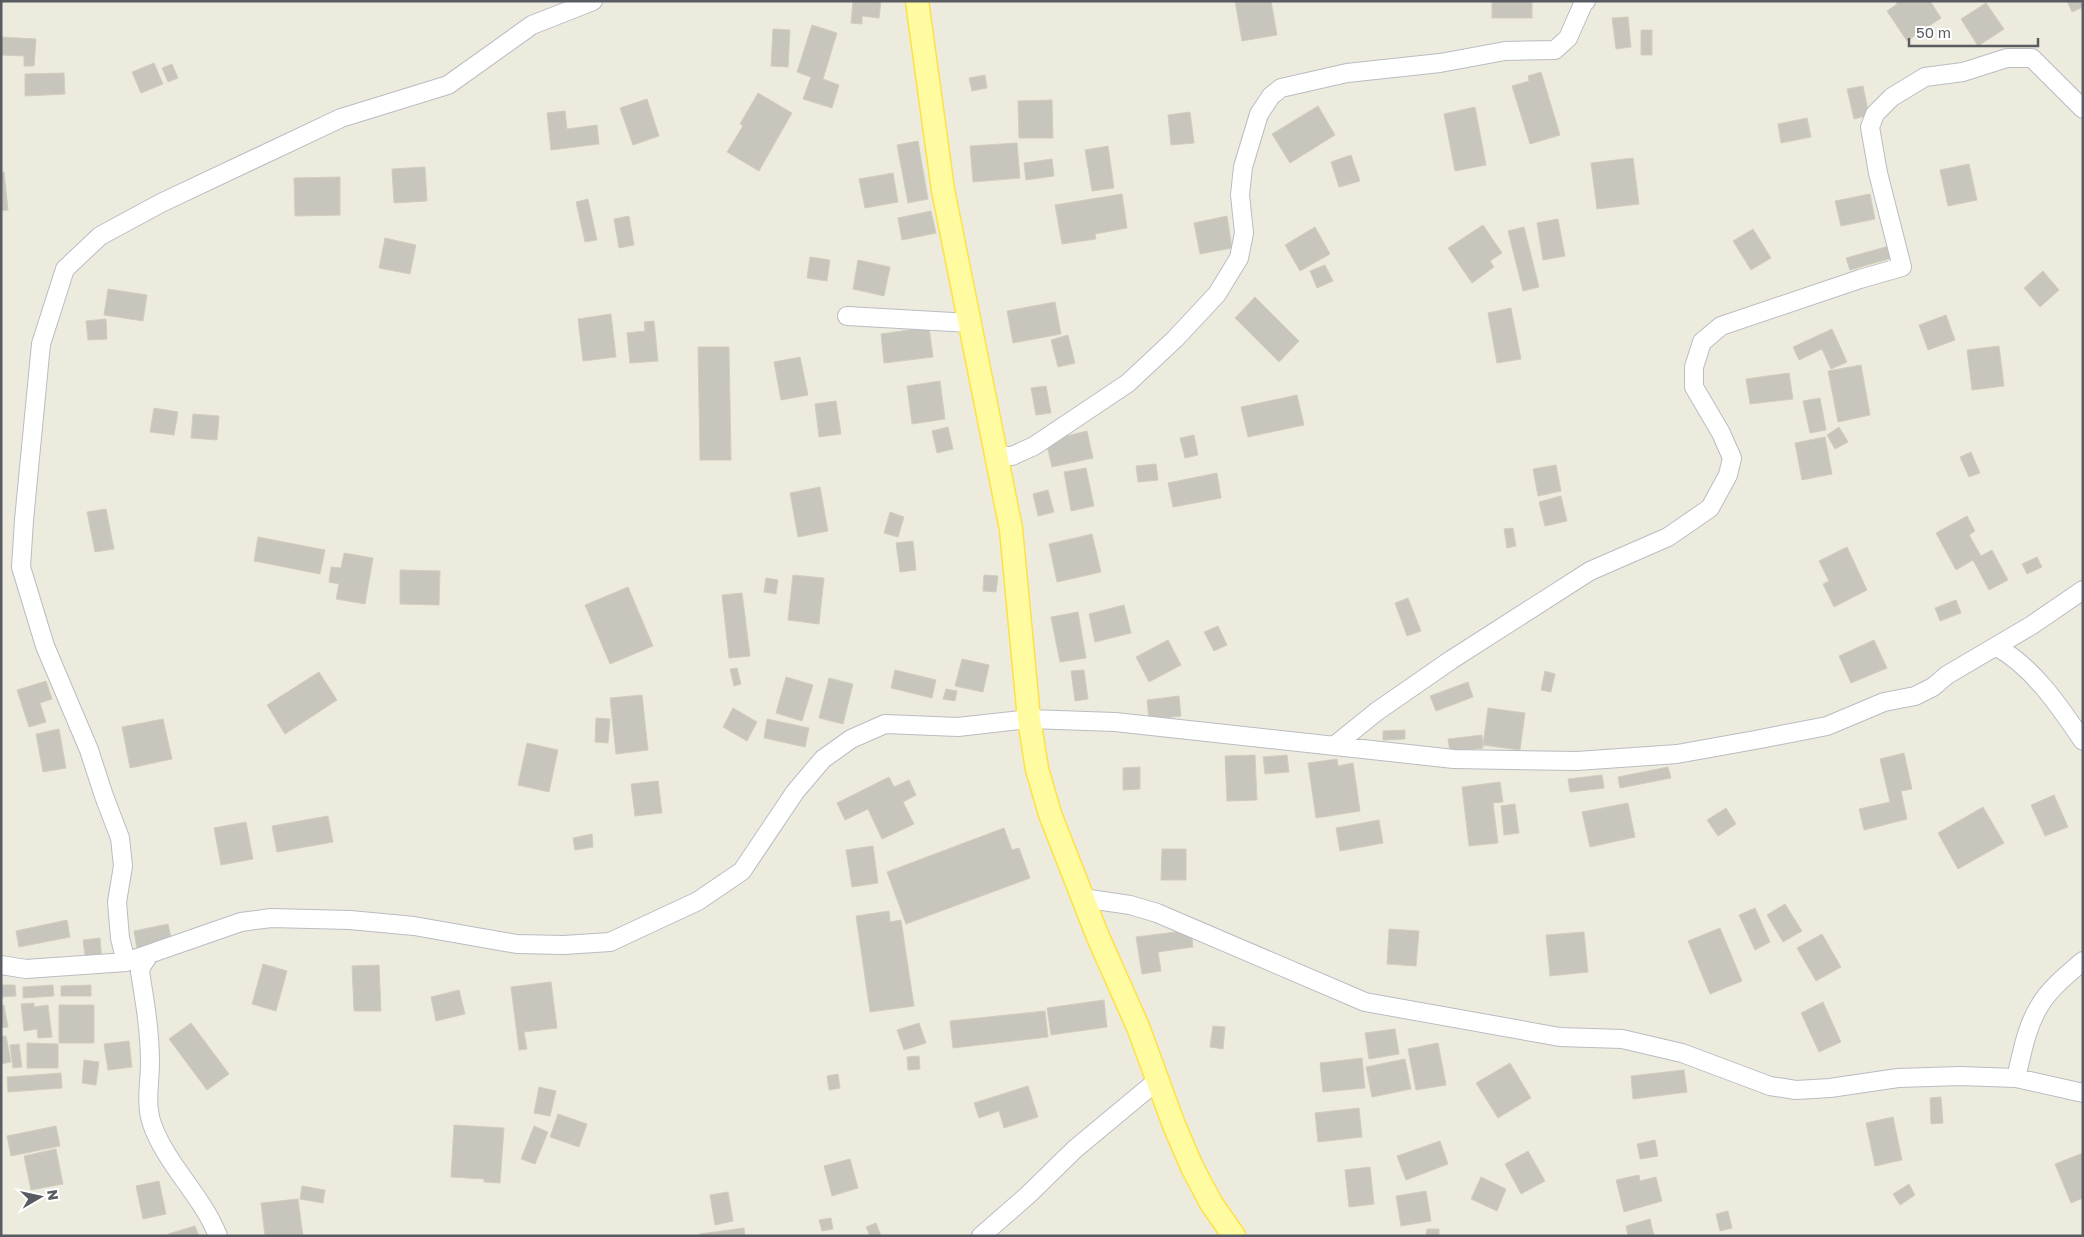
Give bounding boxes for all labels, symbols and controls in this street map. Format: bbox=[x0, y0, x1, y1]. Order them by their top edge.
scale bar bbox=[1909, 15, 2038, 47]
text: 50 m bbox=[1916, 23, 1951, 41]
north arrow bbox=[15, 1172, 65, 1222]
text: N bbox=[44, 1188, 63, 1201]

